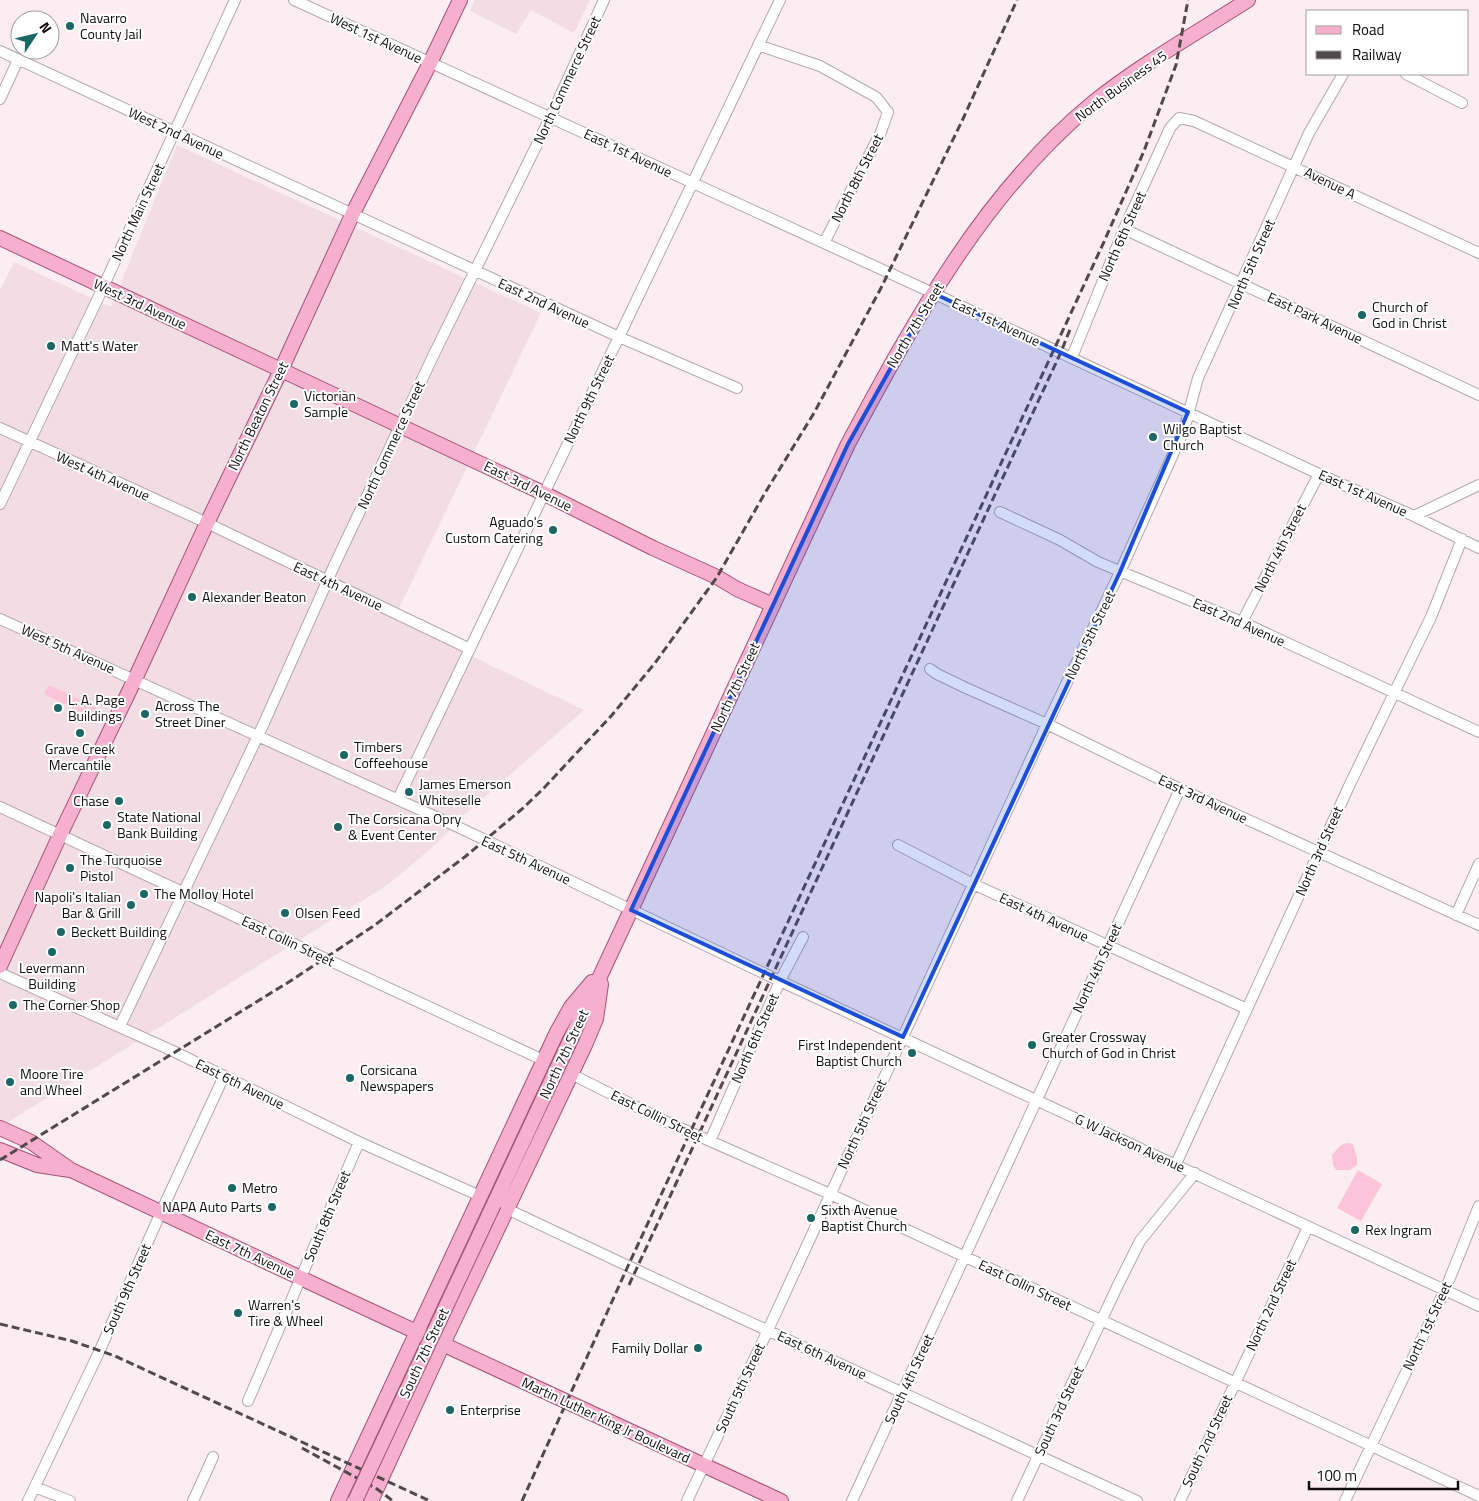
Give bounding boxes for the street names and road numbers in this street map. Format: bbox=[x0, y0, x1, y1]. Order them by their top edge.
street label: West 1st Avenue bbox=[327, 7, 426, 68]
street label: North Commerce Street bbox=[528, 12, 606, 147]
street label: North Business 45 bbox=[1070, 45, 1171, 126]
street label: West 2nd Avenue bbox=[125, 101, 227, 164]
street label: East 1st Avenue bbox=[581, 123, 676, 182]
street label: North 8th Street bbox=[825, 130, 888, 226]
street label: North Main Street bbox=[106, 159, 169, 264]
street label: Avenue A bbox=[1301, 161, 1360, 204]
street label: North 6th Street bbox=[1092, 187, 1151, 284]
street label: North 5th Street bbox=[1221, 215, 1280, 312]
street label: East 2nd Avenue bbox=[495, 272, 593, 333]
street label: West 3rd Avenue bbox=[90, 273, 190, 334]
street label: North 7th Street bbox=[881, 278, 948, 372]
street label: East Park Avenue bbox=[1264, 286, 1366, 349]
street label: East 1st Avenue bbox=[949, 292, 1044, 351]
street label: North 9th Street bbox=[558, 351, 619, 447]
street label: North Beaton Street bbox=[222, 358, 293, 474]
street label: North Commerce Street bbox=[352, 377, 430, 512]
street label: West 4th Avenue bbox=[53, 445, 154, 506]
street label: East 3rd Avenue bbox=[480, 455, 576, 516]
street label: East 1st Avenue bbox=[1315, 464, 1411, 522]
street label: North 4th Street bbox=[1248, 500, 1311, 596]
street label: East 4th Avenue bbox=[290, 556, 386, 615]
street label: North 5th Street bbox=[1059, 587, 1120, 683]
street label: East 2nd Avenue bbox=[1190, 592, 1289, 651]
street label: West 5th Avenue bbox=[18, 618, 119, 679]
street label: North 7th Street bbox=[705, 639, 765, 735]
street label: East 3rd Avenue bbox=[1155, 769, 1251, 828]
street label: North 3rd Street bbox=[1289, 803, 1348, 899]
street label: East 5th Avenue bbox=[478, 830, 574, 889]
street label: East 4th Avenue bbox=[996, 887, 1092, 946]
street label: East Collin Street bbox=[238, 910, 338, 971]
street label: North 4th Street bbox=[1067, 920, 1127, 1016]
street label: North 6th Street bbox=[725, 989, 784, 1086]
street label: North 7th Street bbox=[534, 1006, 594, 1102]
street label: East 6th Avenue bbox=[192, 1053, 288, 1114]
street label: North 5th Street bbox=[832, 1076, 892, 1172]
street label: East Collin Street bbox=[608, 1084, 707, 1147]
street label: G W Jackson Avenue bbox=[1072, 1108, 1189, 1177]
street label: South 8th Street bbox=[298, 1167, 355, 1265]
street label: East 7th Avenue bbox=[202, 1224, 298, 1283]
street label: South 9th Street bbox=[97, 1240, 156, 1338]
street label: East Collin Street bbox=[975, 1254, 1075, 1315]
street label: North 2nd Street bbox=[1240, 1255, 1301, 1354]
street label: North 1st Street bbox=[1397, 1278, 1456, 1374]
street label: South 7th Street bbox=[393, 1304, 454, 1401]
street label: East 6th Avenue bbox=[774, 1325, 870, 1384]
street label: South 4th Street bbox=[878, 1330, 939, 1427]
street label: South 5th Street bbox=[709, 1339, 770, 1436]
street label: South 3rd Street bbox=[1029, 1362, 1089, 1459]
street label: Martin Luther King Jr Boulevard bbox=[518, 1371, 694, 1468]
street label: South 2nd Street bbox=[1176, 1391, 1237, 1490]

